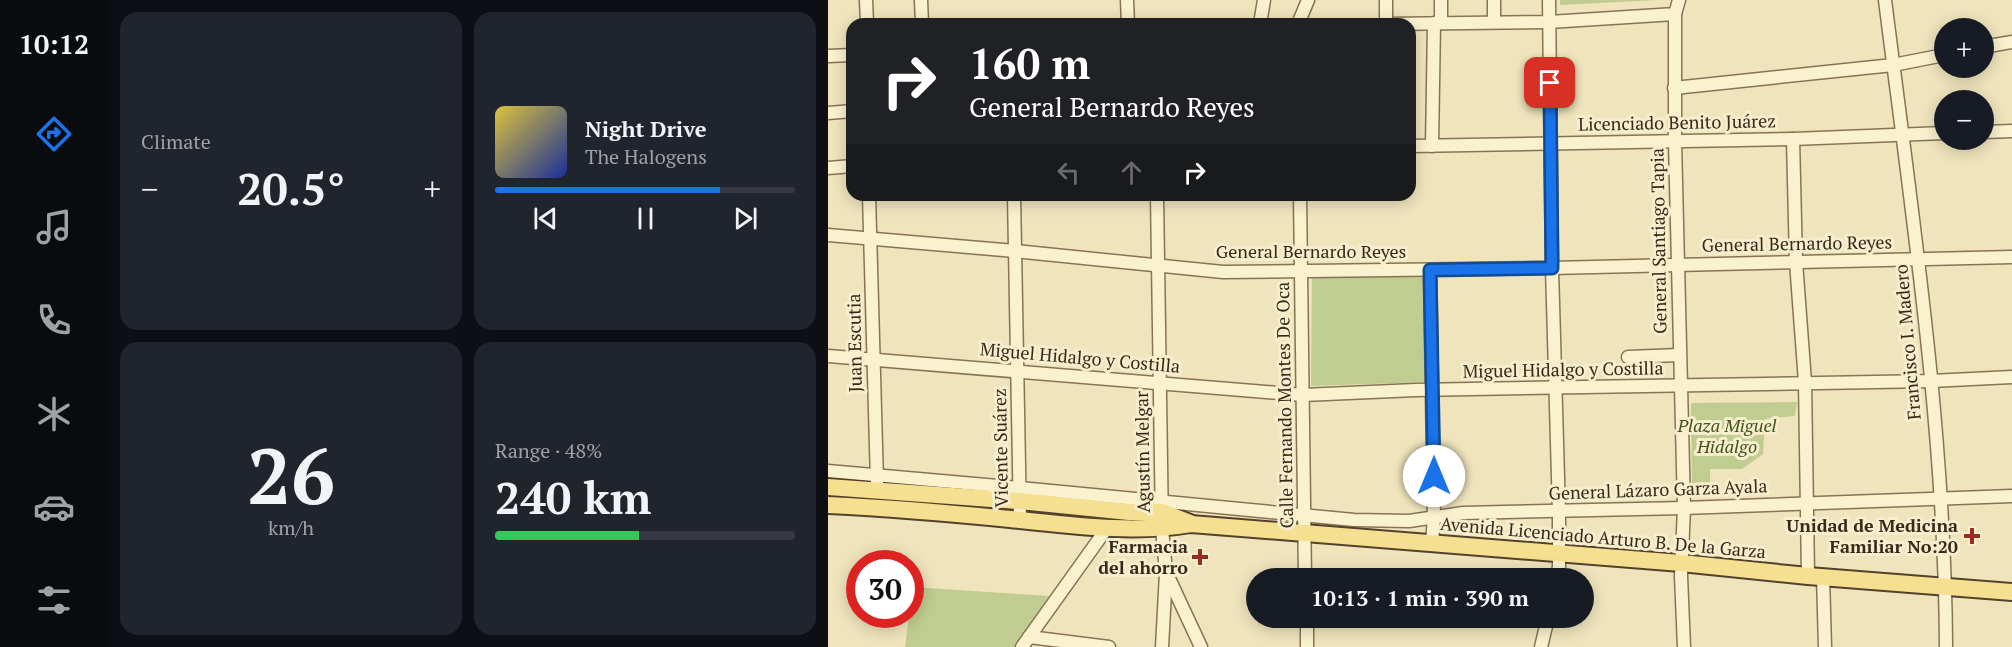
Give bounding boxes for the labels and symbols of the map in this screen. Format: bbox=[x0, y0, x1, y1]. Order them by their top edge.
pin bbox=[1524, 57, 1575, 108]
street label: Licenciado Benito Juárez bbox=[1578, 108, 1776, 136]
street label: General Santiago Tapia bbox=[1644, 148, 1672, 334]
street label: General Bernardo Reyes bbox=[1702, 229, 1892, 257]
street label: General Bernardo Reyes bbox=[1216, 239, 1406, 263]
street label: Francisco I. Madero bbox=[1888, 263, 1926, 421]
street label: Calle Fernando Montes De Oca bbox=[1270, 282, 1298, 529]
street label: Juan Escutia bbox=[841, 293, 867, 393]
street label: Miguel Hidalgo y Costilla bbox=[979, 336, 1181, 378]
street label: Miguel Hidalgo y Costilla bbox=[1462, 355, 1664, 383]
street label: Vicente Suárez bbox=[987, 388, 1013, 508]
street label: Agustín Melgar bbox=[1129, 391, 1155, 513]
park label: Plaza Miguel Hidalgo bbox=[1676, 413, 1777, 458]
position arrow bbox=[1402, 444, 1466, 508]
street label: General Lázaro Garza Ayala bbox=[1548, 473, 1768, 505]
street label: Avenida Licenciado Arturo B. De la Garza bbox=[1439, 511, 1767, 563]
place label: Unidad de Medicina Familiar No:20 bbox=[1786, 513, 1958, 558]
marker: Unidad de Medicina Familiar No:20 bbox=[1963, 527, 1981, 545]
place label: Farmacia del ahorro bbox=[1098, 534, 1188, 579]
speed limit sign: 30 bbox=[846, 550, 924, 628]
marker: Farmacia del ahorro bbox=[1193, 550, 1207, 564]

